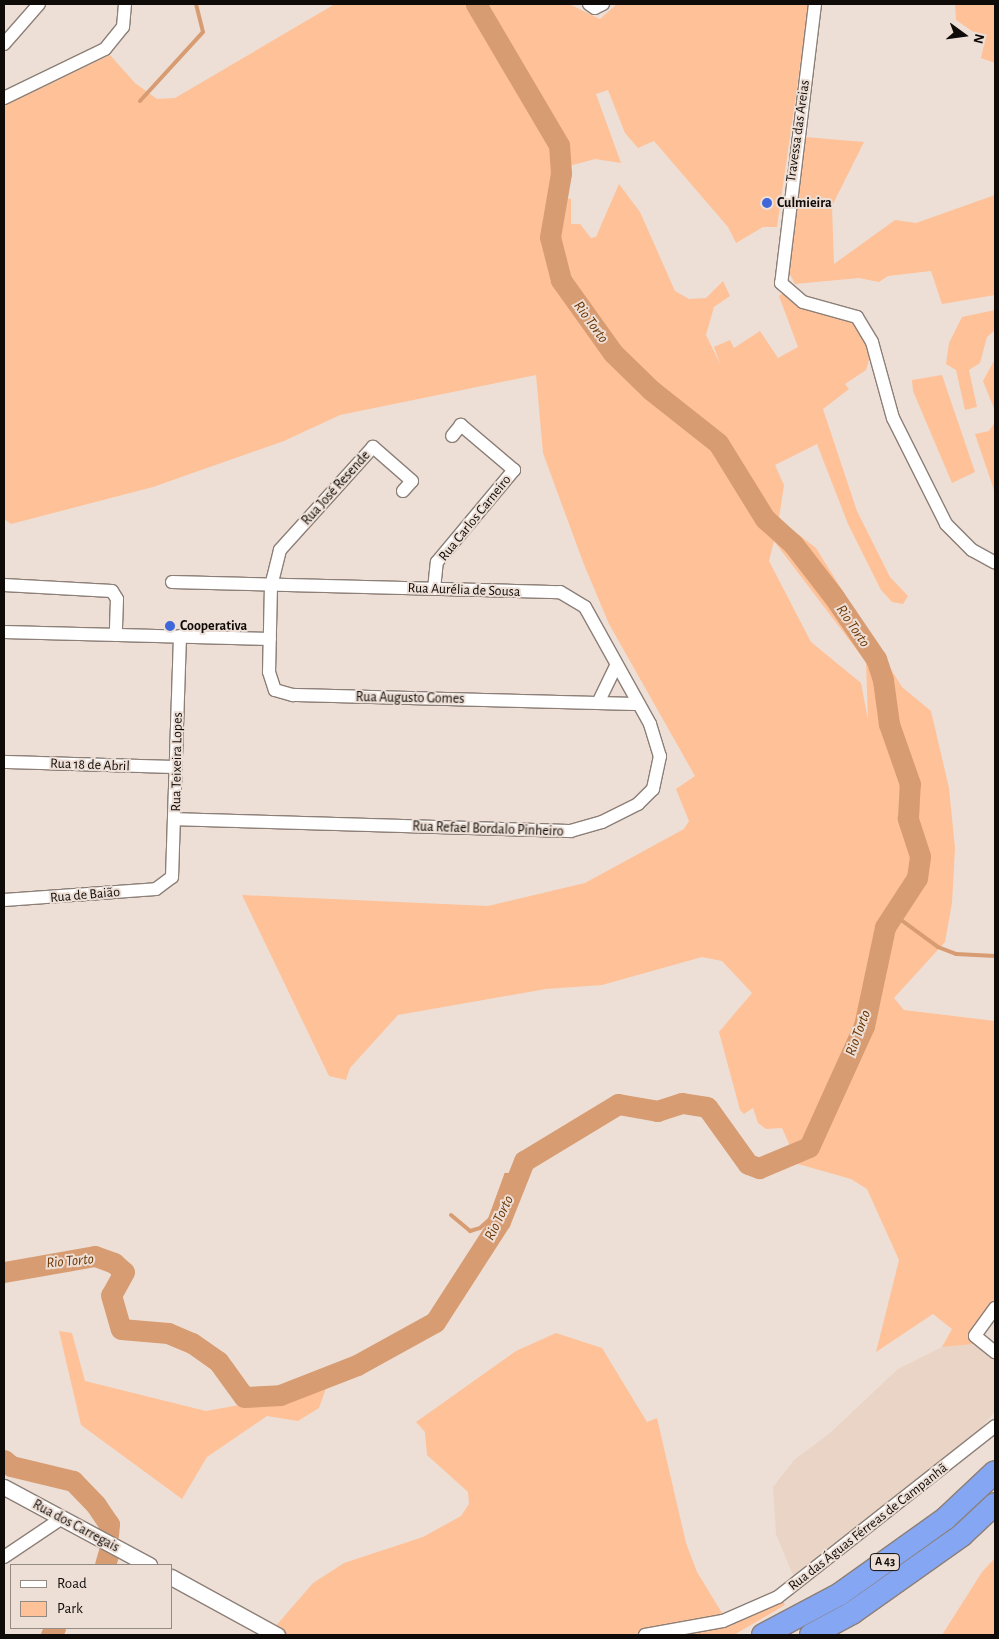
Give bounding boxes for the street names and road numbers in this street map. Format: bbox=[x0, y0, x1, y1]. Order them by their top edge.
street label: Travessa das Areias bbox=[783, 79, 813, 183]
street label: Rua José Resende bbox=[298, 447, 374, 529]
street label: Rua Carlos Carneiro bbox=[435, 472, 515, 564]
street label: Rua Aurélia de Sousa bbox=[407, 580, 521, 600]
street label: Rua Augusto Gomes bbox=[356, 689, 464, 707]
street label: Rua Teixeira Lopes bbox=[168, 712, 186, 812]
street label: Rua 18 de Abril bbox=[50, 755, 130, 775]
street label: Rua Refael Bordalo Pinheiro bbox=[412, 818, 564, 840]
street label: Rua de Baião bbox=[49, 884, 121, 906]
street label: Rua das Águas Férreas de Campanhã bbox=[785, 1460, 951, 1594]
street label: Rua dos Carregais bbox=[30, 1496, 122, 1556]
road number: A 43 bbox=[869, 1552, 901, 1571]

